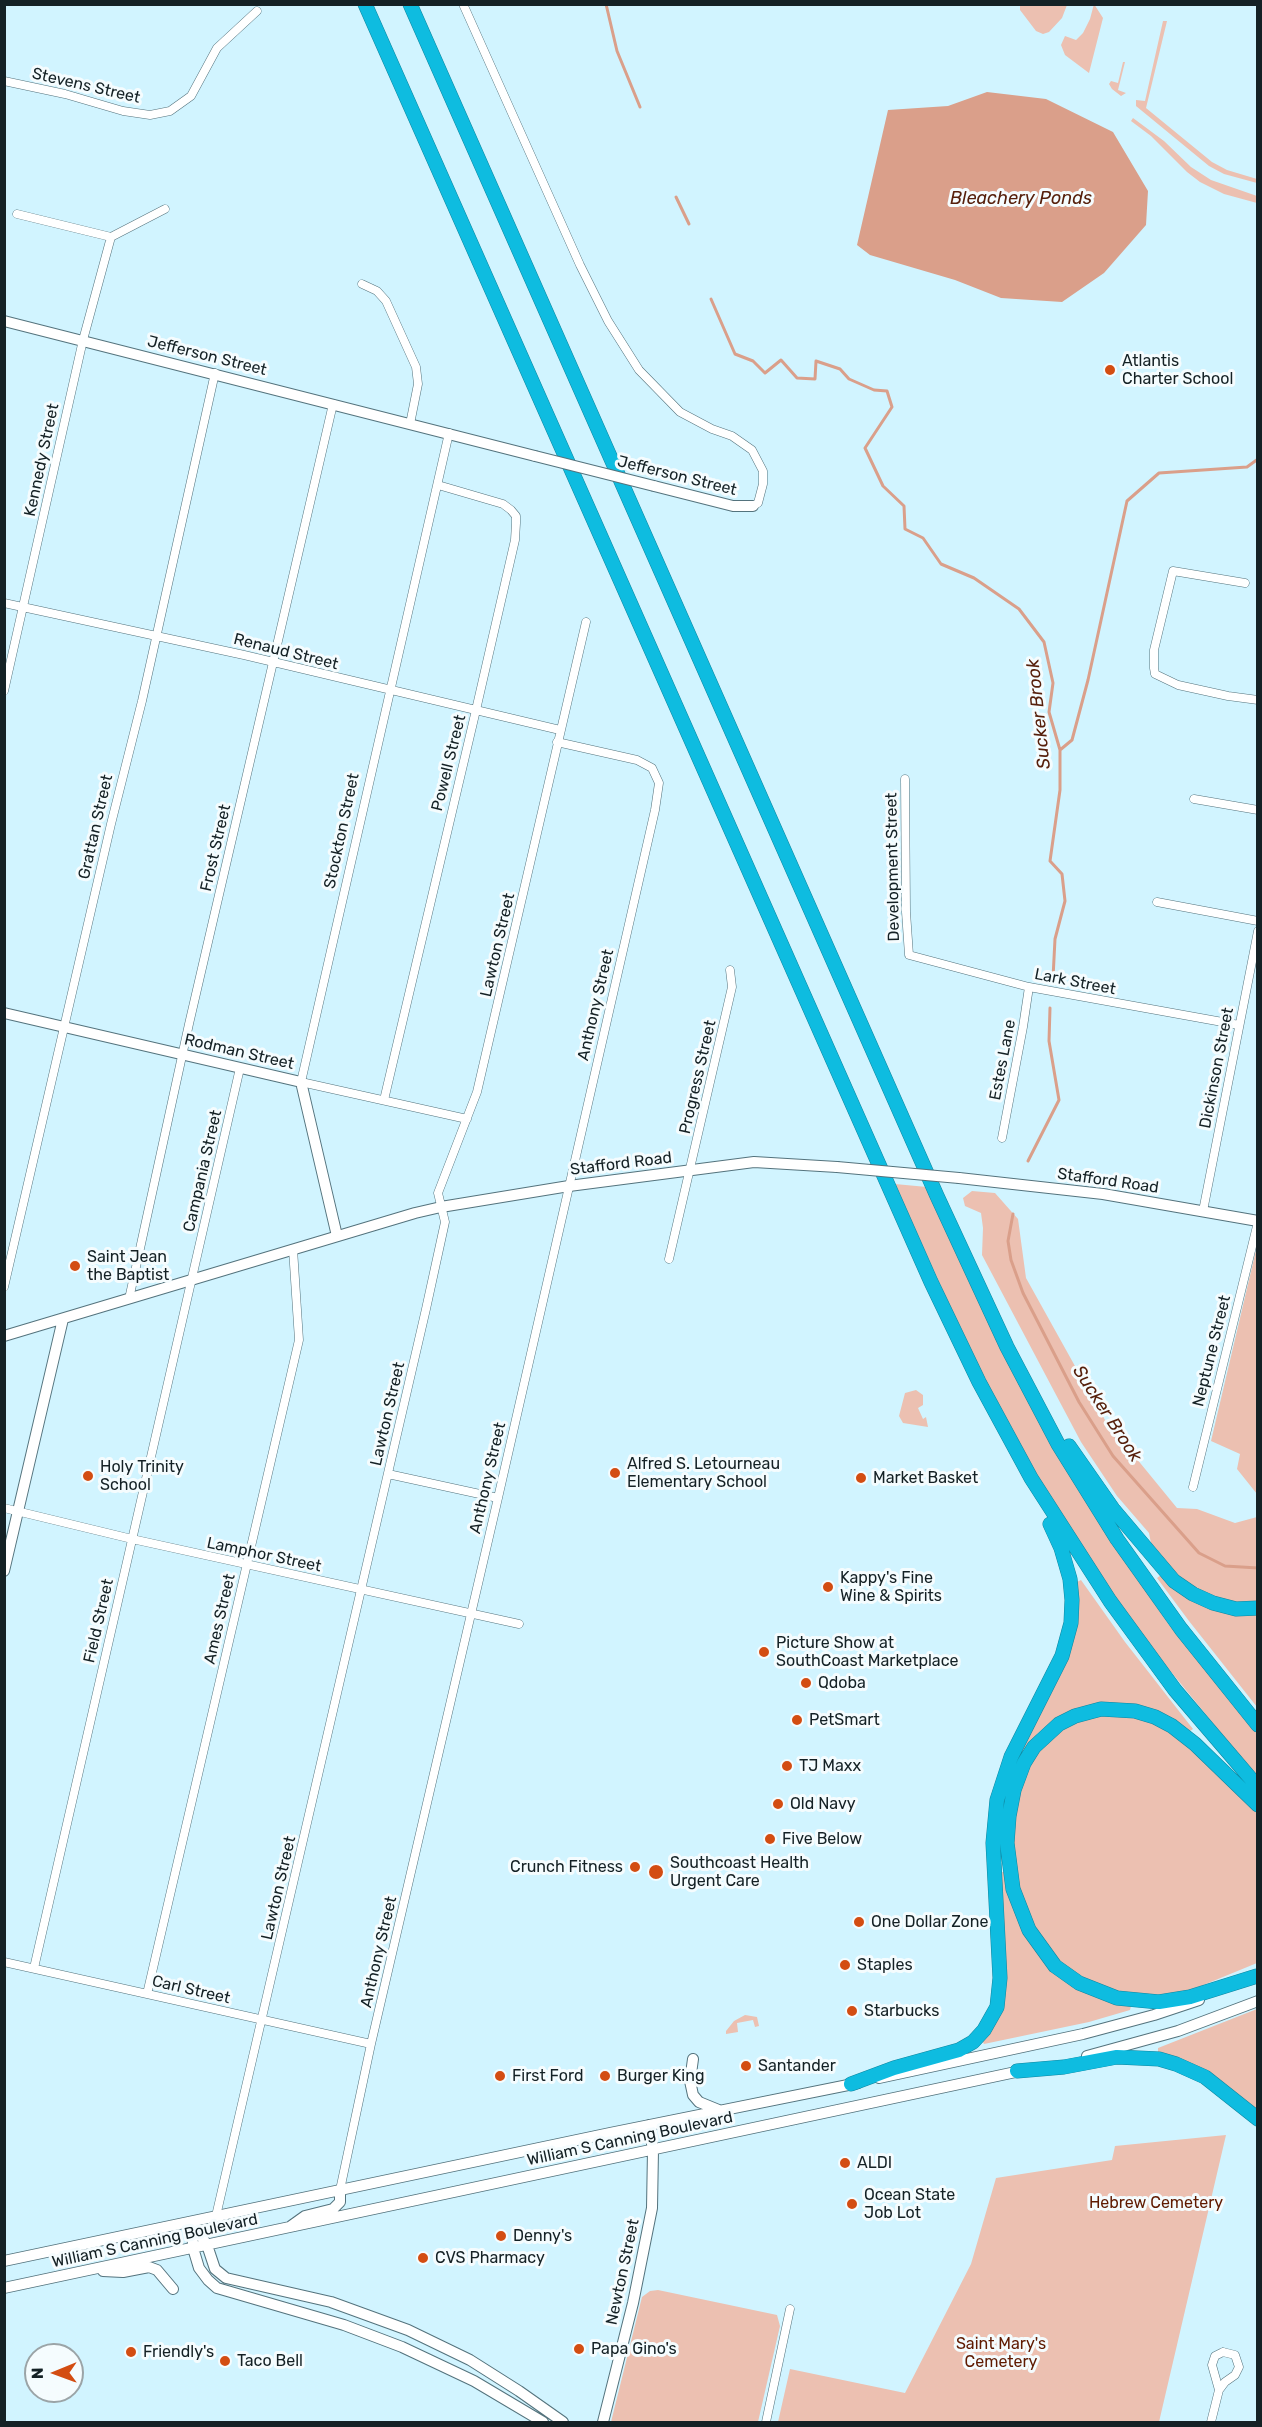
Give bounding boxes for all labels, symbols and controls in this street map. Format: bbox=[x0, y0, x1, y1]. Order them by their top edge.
street label: Stevens Street bbox=[30, 64, 142, 108]
water label: Bleachery Ponds bbox=[950, 188, 1092, 210]
street label: Jefferson Street bbox=[145, 332, 269, 380]
place label: Atlantis Charter School bbox=[1122, 351, 1233, 389]
marker: Atlantis Charter School bbox=[1103, 363, 1117, 377]
street label: Kennedy Street bbox=[21, 402, 63, 518]
street label: Jefferson Street bbox=[615, 452, 739, 500]
street label: Renaud Street bbox=[232, 630, 340, 674]
water label: Sucker Brook bbox=[1022, 658, 1056, 770]
street label: Powell Street bbox=[428, 713, 470, 813]
street label: Stockton Street bbox=[320, 771, 364, 891]
street label: Grattan Street bbox=[75, 773, 117, 881]
street label: Development Street bbox=[882, 792, 904, 942]
street label: Frost Street bbox=[197, 803, 235, 893]
street label: Lawton Street bbox=[477, 891, 519, 999]
street label: Anthony Street bbox=[574, 947, 618, 1063]
street label: Lark Street bbox=[1033, 965, 1117, 999]
street label: Dickinson Street bbox=[1196, 1006, 1238, 1130]
street label: Progress Street bbox=[676, 1018, 720, 1136]
street label: Estes Lane bbox=[986, 1018, 1020, 1102]
street label: Rodman Street bbox=[182, 1030, 296, 1074]
street label: Campania Street bbox=[180, 1108, 226, 1234]
street label: Stafford Road bbox=[569, 1148, 673, 1180]
street label: Stafford Road bbox=[1056, 1164, 1160, 1198]
place label: Saint Jean the Baptist bbox=[87, 1247, 169, 1285]
marker: Saint Jean the Baptist bbox=[68, 1259, 82, 1273]
street label: Neptune Street bbox=[1189, 1293, 1235, 1409]
street label: Lawton Street bbox=[367, 1360, 409, 1468]
water label: Sucker Brook bbox=[1068, 1362, 1146, 1466]
street label: Anthony Street bbox=[466, 1420, 510, 1536]
place label: Alfred S. Letourneau Elementary School bbox=[627, 1454, 780, 1492]
place label: Holy Trinity School bbox=[100, 1457, 184, 1495]
marker: Alfred S. Letourneau Elementary School bbox=[608, 1466, 622, 1480]
place label: Market Basket bbox=[873, 1468, 978, 1488]
marker: Holy Trinity School bbox=[81, 1469, 95, 1483]
marker: Market Basket bbox=[854, 1471, 868, 1485]
street label: Lamphor Street bbox=[205, 1533, 323, 1577]
place label: Kappy's Fine Wine & Spirits bbox=[840, 1568, 942, 1606]
street label: Ames Street bbox=[200, 1572, 240, 1666]
street label: Field Street bbox=[80, 1577, 118, 1665]
marker: Kappy's Fine Wine & Spirits bbox=[821, 1580, 835, 1594]
place label: Picture Show at SouthCoast Marketplace bbox=[776, 1633, 958, 1671]
marker: Picture Show at SouthCoast Marketplace bbox=[757, 1645, 771, 1659]
place label: Qdoba bbox=[818, 1673, 866, 1693]
marker: Qdoba bbox=[799, 1676, 813, 1690]
place label: PetSmart bbox=[809, 1710, 880, 1730]
marker: PetSmart bbox=[790, 1713, 804, 1727]
place label: TJ Maxx bbox=[799, 1756, 861, 1776]
marker: TJ Maxx bbox=[780, 1759, 794, 1773]
place label: Old Navy bbox=[790, 1794, 856, 1814]
marker: Old Navy bbox=[771, 1797, 785, 1811]
place label: Five Below bbox=[782, 1829, 862, 1849]
marker: Five Below bbox=[763, 1832, 777, 1846]
street label: Lawton Street bbox=[258, 1834, 300, 1942]
place label: Southcoast Health Urgent Care bbox=[670, 1853, 809, 1891]
place label: Crunch Fitness bbox=[510, 1857, 623, 1877]
marker: Crunch Fitness bbox=[628, 1860, 642, 1874]
marker: Southcoast Health Urgent Care bbox=[647, 1863, 665, 1881]
street label: Anthony Street bbox=[357, 1894, 401, 2010]
place label: One Dollar Zone bbox=[871, 1912, 988, 1932]
marker: One Dollar Zone bbox=[852, 1915, 866, 1929]
place label: Staples bbox=[857, 1955, 913, 1975]
marker: Staples bbox=[838, 1958, 852, 1972]
street label: Carl Street bbox=[150, 1972, 232, 2008]
place label: Starbucks bbox=[864, 2001, 939, 2021]
marker: Starbucks bbox=[845, 2004, 859, 2018]
place label: Santander bbox=[758, 2056, 836, 2076]
marker: Santander bbox=[739, 2059, 753, 2073]
place label: First Ford bbox=[512, 2066, 583, 2086]
place label: Burger King bbox=[617, 2066, 704, 2086]
marker: First Ford bbox=[493, 2069, 507, 2083]
marker: Burger King bbox=[598, 2069, 612, 2083]
street label: William S Canning Boulevard bbox=[525, 2108, 735, 2170]
place label: ALDI bbox=[857, 2153, 892, 2173]
marker: ALDI bbox=[838, 2156, 852, 2170]
place label: Ocean State Job Lot bbox=[864, 2185, 955, 2223]
park label: Hebrew Cemetery bbox=[1089, 2193, 1223, 2213]
marker: Ocean State Job Lot bbox=[845, 2197, 859, 2211]
street label: William S Canning Boulevard bbox=[50, 2210, 260, 2272]
street label: Newton Street bbox=[602, 2217, 644, 2327]
place label: Denny's bbox=[513, 2226, 572, 2246]
marker: Denny's bbox=[494, 2229, 508, 2243]
place label: CVS Pharmacy bbox=[435, 2248, 545, 2268]
marker: CVS Pharmacy bbox=[416, 2251, 430, 2265]
park label: Saint Mary's Cemetery bbox=[956, 2334, 1046, 2372]
place label: Papa Gino's bbox=[591, 2339, 677, 2359]
place label: Friendly's bbox=[143, 2342, 214, 2362]
marker: Papa Gino's bbox=[572, 2342, 586, 2356]
north arrow bbox=[24, 2343, 84, 2403]
marker: Friendly's bbox=[124, 2345, 138, 2359]
place label: Taco Bell bbox=[237, 2351, 303, 2371]
marker: Taco Bell bbox=[218, 2354, 232, 2368]
text: N bbox=[28, 2367, 47, 2379]

